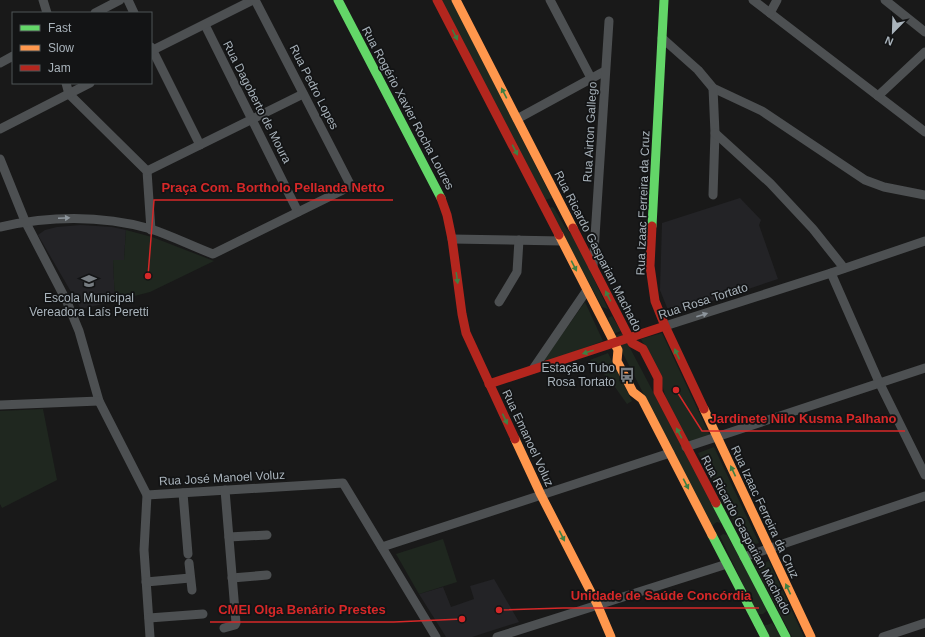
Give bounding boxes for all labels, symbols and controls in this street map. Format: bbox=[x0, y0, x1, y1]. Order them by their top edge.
legend bbox=[12, 12, 152, 84]
north arrow bbox=[873, 12, 913, 52]
text: Fast bbox=[48, 21, 72, 35]
street label: Rua Rogério Xavier Rocha Loures bbox=[359, 24, 457, 192]
one-way arrow bbox=[452, 29, 458, 40]
text: N bbox=[883, 34, 895, 48]
street label: Rua Dagoberto de Moura bbox=[220, 38, 294, 166]
text: Slow bbox=[48, 41, 74, 55]
street label: Rua Pedro Lopes bbox=[287, 42, 341, 132]
text: Jam bbox=[48, 61, 71, 75]
street label: Rua Airton Gallego bbox=[580, 81, 600, 183]
one-way arrow bbox=[501, 87, 507, 99]
street label: Rua Izaac Ferreira da Cruz bbox=[633, 130, 653, 276]
one-way arrow bbox=[512, 144, 518, 156]
street label: Rua Ricardo Gasparian Machado bbox=[551, 168, 645, 334]
callout: Praça Com. Bortholo Pellanda Netto bbox=[154, 175, 393, 200]
text: Praça Com. Bortholo Pellanda Netto bbox=[161, 180, 385, 195]
one-way arrow bbox=[58, 215, 70, 222]
one-way arrow bbox=[571, 260, 578, 272]
school or university icon: Escola Municipal Vereadora Laís Peretti bbox=[80, 272, 98, 290]
one-way arrow bbox=[454, 272, 460, 284]
street label: Rua Rosa Tortato bbox=[657, 280, 750, 322]
one-way arrow bbox=[605, 290, 611, 301]
place label: Escola Municipal Vereadora Laís Peretti bbox=[29, 291, 149, 319]
one-way arrow bbox=[696, 311, 708, 317]
one-way arrow bbox=[674, 348, 680, 359]
one-way arrow bbox=[581, 349, 593, 355]
place label: Estação Tubo Rosa Tortato bbox=[542, 361, 615, 389]
bus stop icon: Estação Tubo Rosa Tortato bbox=[618, 366, 636, 384]
street label: Rua Emanoel Voluz bbox=[499, 387, 557, 489]
callout: Jardinete Nilo Kusma Palhano bbox=[702, 406, 905, 431]
text: Jardinete Nilo Kusma Palhano bbox=[709, 411, 897, 426]
one-way arrow bbox=[502, 413, 508, 425]
one-way arrow bbox=[676, 427, 682, 439]
street label: Rua Izaac Ferreira da Cruz bbox=[728, 443, 802, 581]
street label: Rua Ricardo Gasparian Machado bbox=[698, 453, 794, 617]
one-way arrow bbox=[730, 466, 736, 477]
street label: Rua José Manoel Voluz bbox=[159, 468, 285, 488]
one-way arrow bbox=[683, 478, 689, 489]
one-way arrow bbox=[559, 530, 565, 542]
callout: Unidade de Saúde Concórdia bbox=[563, 583, 759, 608]
one-way arrow bbox=[785, 583, 791, 595]
text: Unidade de Saúde Concórdia bbox=[571, 588, 752, 603]
callout: CMEI Olga Benário Prestes bbox=[210, 597, 394, 622]
text: CMEI Olga Benário Prestes bbox=[218, 602, 386, 617]

